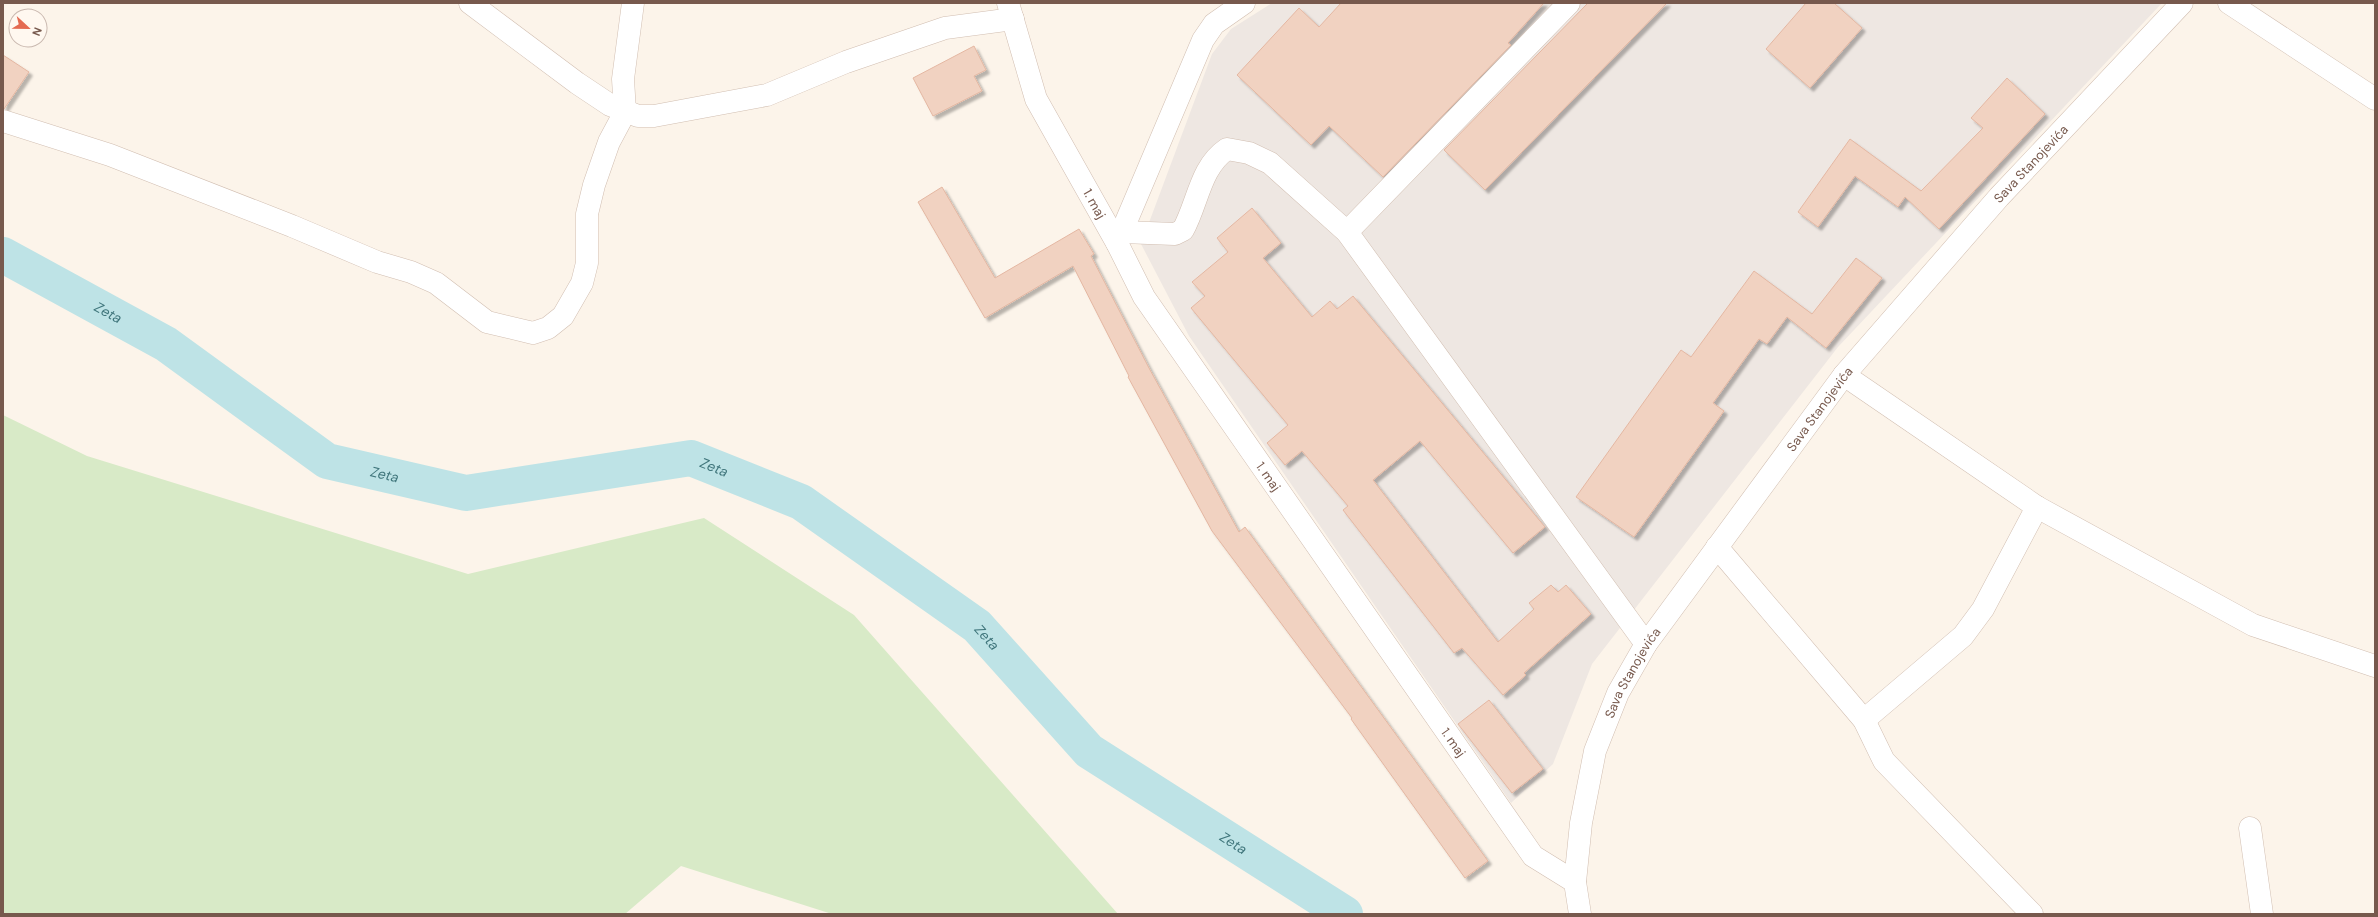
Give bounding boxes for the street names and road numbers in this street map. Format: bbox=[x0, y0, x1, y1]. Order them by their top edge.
street label: Sava Stanojevića bbox=[1990, 121, 2072, 206]
street label: 1. maj bbox=[1079, 186, 1110, 222]
street label: Sava Stanojevića bbox=[1783, 363, 1857, 455]
street label: 1. maj bbox=[1252, 459, 1284, 495]
street label: Sava Stanojevića bbox=[1601, 624, 1664, 721]
street label: 1. maj bbox=[1437, 725, 1470, 760]

